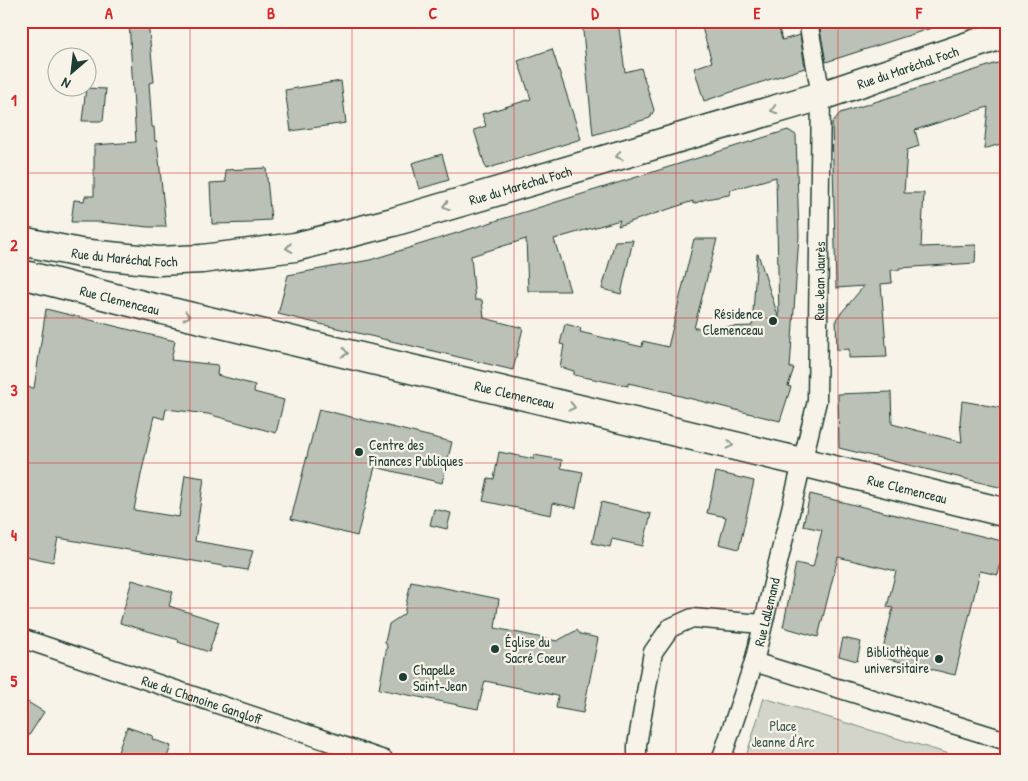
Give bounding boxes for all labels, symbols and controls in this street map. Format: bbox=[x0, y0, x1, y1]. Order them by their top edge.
text: A bbox=[105, 2, 113, 24]
text: B bbox=[267, 2, 275, 24]
text: C bbox=[429, 2, 438, 24]
text: D bbox=[591, 2, 599, 24]
text: E bbox=[753, 2, 761, 24]
text: F bbox=[915, 2, 923, 24]
street label: Rue du Maréchal Foch bbox=[854, 41, 961, 93]
north arrow bbox=[48, 48, 98, 98]
text: N bbox=[57, 74, 73, 94]
text: 1 bbox=[11, 89, 17, 111]
one-way arrow bbox=[771, 104, 779, 114]
one-way arrow bbox=[615, 150, 623, 160]
street label: Rue du Maréchal Foch bbox=[467, 160, 574, 209]
one-way arrow bbox=[442, 201, 450, 211]
text: 2 bbox=[10, 234, 18, 256]
street label: Rue Jean Jaurès bbox=[809, 241, 829, 321]
street label: Rue du Maréchal Foch bbox=[70, 242, 178, 271]
one-way arrow bbox=[284, 242, 293, 252]
street label: Rue Clemenceau bbox=[78, 280, 162, 318]
place label: Résidence Clemenceau bbox=[703, 304, 763, 339]
one-way arrow bbox=[183, 310, 192, 321]
marker: Résidence Clemenceau bbox=[767, 315, 779, 327]
one-way arrow bbox=[341, 347, 350, 358]
street label: Rue Clemenceau bbox=[473, 375, 557, 412]
text: 3 bbox=[10, 379, 18, 401]
one-way arrow bbox=[567, 401, 576, 412]
place label: Centre des Finances Publiques bbox=[368, 435, 463, 471]
one-way arrow bbox=[725, 439, 734, 450]
marker: Centre des Finances Publiques bbox=[353, 446, 365, 458]
street label: Rue Clemenceau bbox=[866, 469, 950, 507]
text: 4 bbox=[11, 524, 17, 546]
street label: Rue Lallemand bbox=[749, 575, 784, 648]
place label: Église du Sacré Coeur bbox=[505, 632, 567, 667]
place label: Bibliothèque universitaire bbox=[864, 642, 929, 677]
marker: Église du Sacré Coeur bbox=[489, 643, 501, 655]
marker: Bibliothèque universitaire bbox=[933, 653, 945, 665]
place label: Chapelle Saint-Jean bbox=[413, 660, 467, 695]
text: 5 bbox=[11, 670, 18, 692]
street label: Rue du Chanoine Gangloff bbox=[139, 670, 265, 728]
marker: Chapelle Saint-Jean bbox=[397, 671, 409, 683]
park label: Place Jeanne d'Arc bbox=[751, 716, 815, 751]

